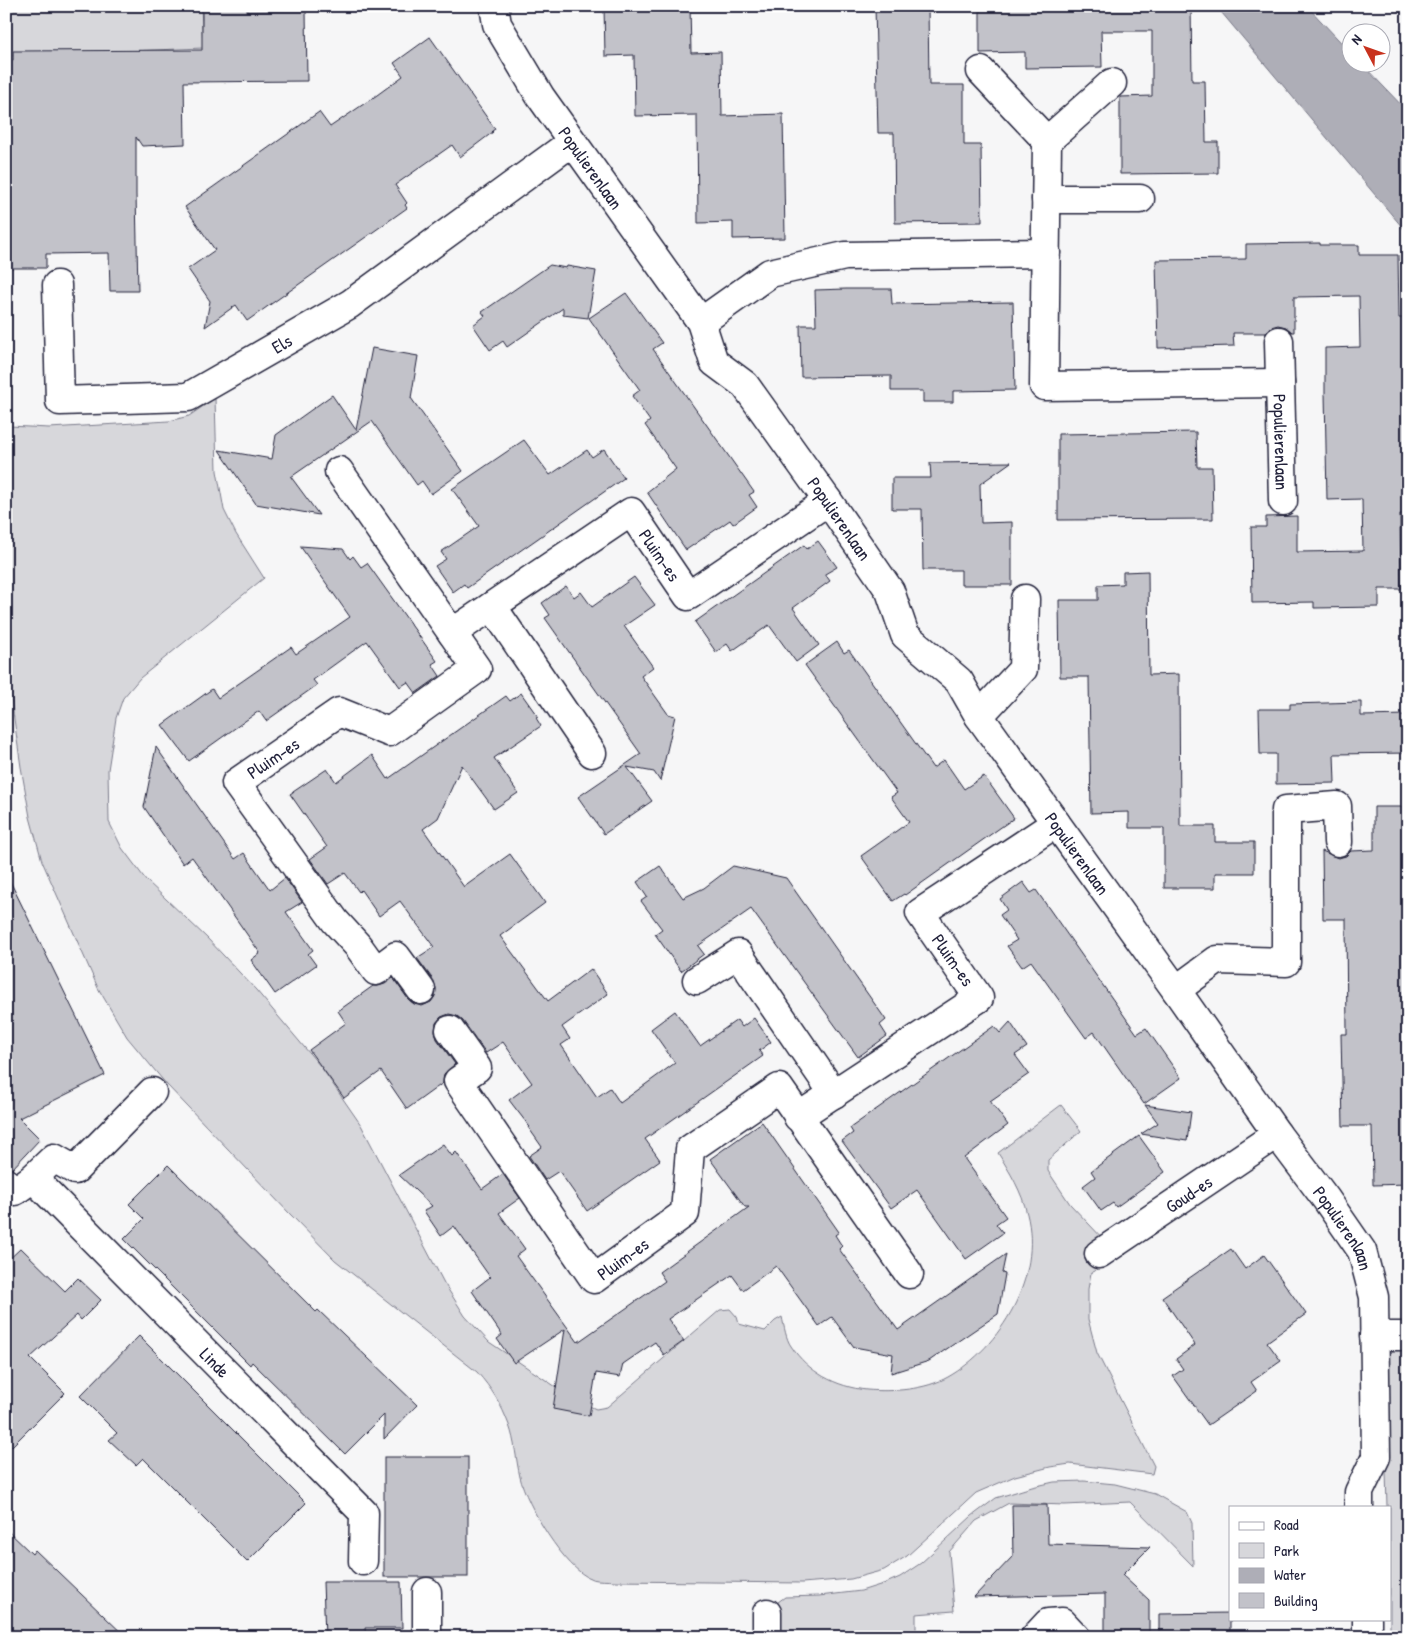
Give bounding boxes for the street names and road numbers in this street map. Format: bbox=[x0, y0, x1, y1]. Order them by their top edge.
street label: Populierenlaan bbox=[553, 121, 629, 214]
street label: Els bbox=[267, 328, 296, 359]
street label: Populierenlaan bbox=[1268, 394, 1295, 490]
street label: Populierenlaan bbox=[802, 472, 878, 565]
street label: Pluim-es bbox=[633, 524, 687, 586]
street label: Pluim-es bbox=[242, 731, 304, 785]
street label: Populierenlaan bbox=[1039, 807, 1116, 900]
street label: Pluim-es bbox=[926, 929, 980, 991]
street label: Goud-es bbox=[1160, 1169, 1217, 1218]
street label: Populierenlaan bbox=[1308, 1180, 1379, 1273]
street label: Pluim-es bbox=[591, 1231, 653, 1286]
street label: Linde bbox=[195, 1342, 236, 1383]

